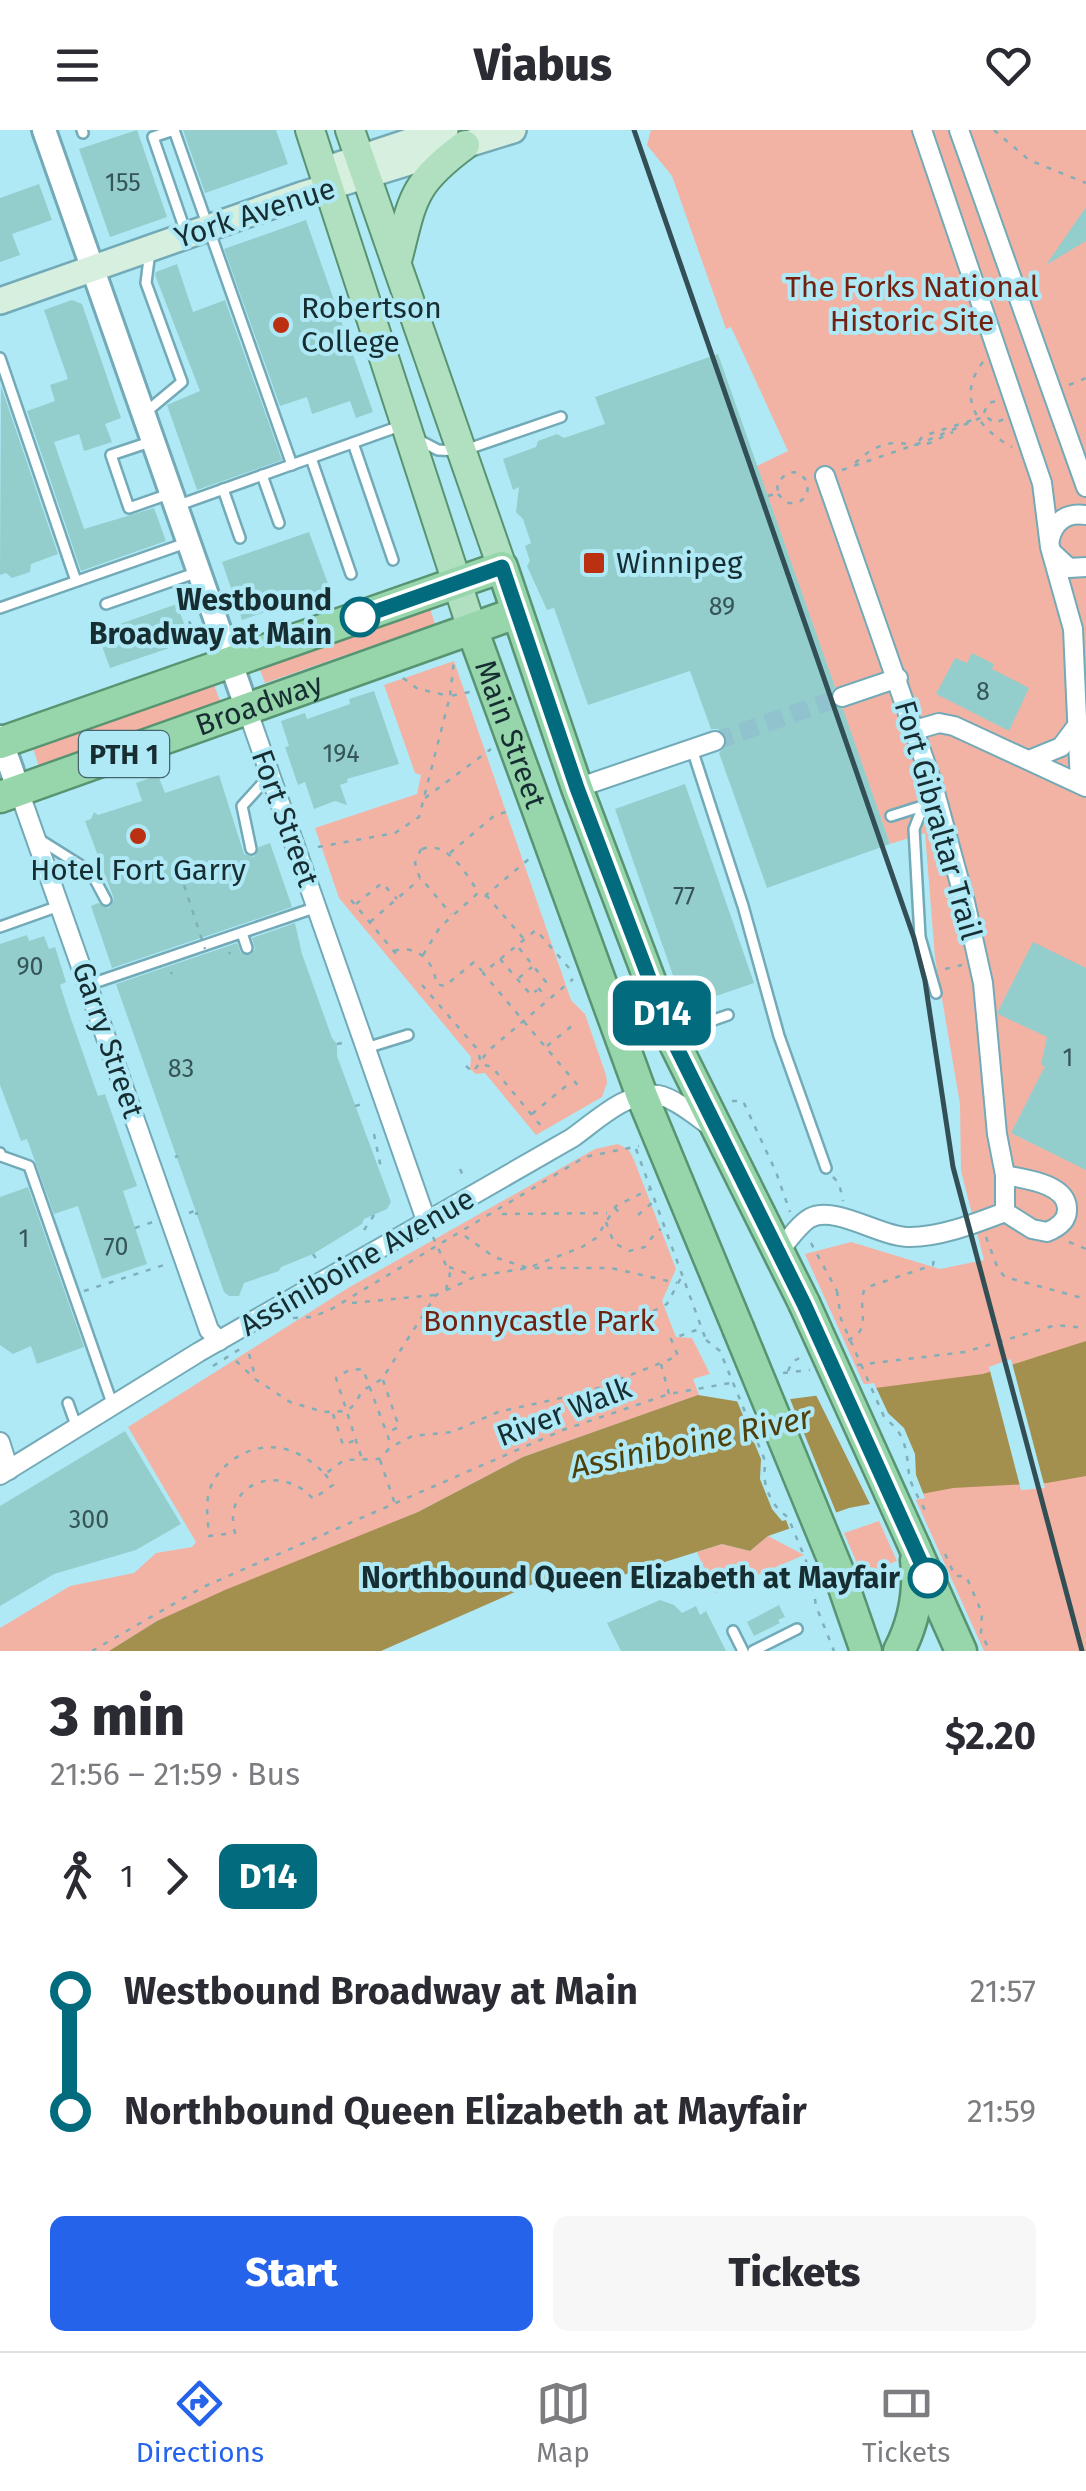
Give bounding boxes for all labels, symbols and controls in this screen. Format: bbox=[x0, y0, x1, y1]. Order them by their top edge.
icon: menu bbox=[50, 38, 105, 93]
text: Viabus bbox=[474, 38, 612, 92]
icon: heart bbox=[981, 38, 1036, 93]
house number: 155 bbox=[105, 168, 141, 198]
street label: York Avenue bbox=[170, 170, 340, 256]
park label: The Forks National Historic Site bbox=[785, 269, 1039, 339]
place label: Robertson College bbox=[301, 290, 442, 360]
marker: Robertson College bbox=[270, 314, 292, 336]
place label: Winnipeg bbox=[616, 545, 743, 581]
marker: Winnipeg bbox=[581, 550, 607, 576]
place label: Westbound Broadway at Main bbox=[89, 582, 332, 652]
house number: 89 bbox=[709, 592, 735, 622]
marker: Westbound Broadway at Main bbox=[341, 598, 379, 636]
street label: Main Street bbox=[467, 655, 554, 813]
street label: Broadway bbox=[191, 665, 328, 744]
house number: 8 bbox=[976, 677, 990, 707]
street label: Fort Gibraltar Trail bbox=[887, 696, 989, 944]
road number: PTH 1 bbox=[79, 731, 169, 777]
house number: 194 bbox=[322, 739, 360, 769]
street label: Fort Street bbox=[244, 745, 326, 891]
marker: Hotel Fort Garry bbox=[127, 825, 149, 847]
place label: Hotel Fort Garry bbox=[30, 852, 246, 888]
house number: 77 bbox=[673, 881, 695, 911]
house number: 90 bbox=[16, 952, 44, 982]
street label: Garry Street bbox=[65, 957, 152, 1123]
line badge: D14 bbox=[604, 980, 720, 1046]
text: D14 bbox=[633, 992, 691, 1034]
house number: 1 bbox=[1063, 1043, 1073, 1073]
house number: 83 bbox=[168, 1054, 194, 1084]
street label: Assiniboine Avenue bbox=[233, 1180, 481, 1344]
house number: 1 bbox=[19, 1224, 29, 1254]
house number: 70 bbox=[104, 1232, 128, 1262]
park label: Bonnycastle Park bbox=[423, 1303, 656, 1339]
street label: River Walk bbox=[492, 1370, 637, 1454]
water label: Assiniboine River bbox=[565, 1398, 817, 1487]
house number: 300 bbox=[69, 1505, 109, 1535]
marker: Northbound Queen Elizabeth at Mayfair bbox=[909, 1559, 947, 1597]
place label: Northbound Queen Elizabeth at Mayfair bbox=[361, 1560, 901, 1596]
text: 3 min bbox=[50, 1684, 185, 1750]
text: $2.20 bbox=[945, 1713, 1036, 1759]
text: 21:56 – 21:59 · Bus bbox=[50, 1755, 300, 1793]
icon: walk bbox=[50, 1849, 105, 1904]
icon: forward bbox=[149, 1849, 204, 1904]
text: D14 bbox=[239, 1855, 297, 1897]
text: 1 bbox=[120, 1857, 134, 1895]
text: Westbound Broadway at Main bbox=[124, 1968, 638, 2014]
text: 21:57 bbox=[970, 1972, 1036, 2010]
text: Northbound Queen Elizabeth at Mayfair bbox=[124, 2088, 807, 2134]
text: 21:59 bbox=[967, 2092, 1036, 2130]
button: Start bbox=[50, 2216, 533, 2331]
button: Tickets bbox=[553, 2216, 1036, 2331]
tab: Directions bbox=[136, 2376, 264, 2469]
tab: Map bbox=[536, 2376, 591, 2469]
tab: Tickets bbox=[862, 2376, 950, 2469]

